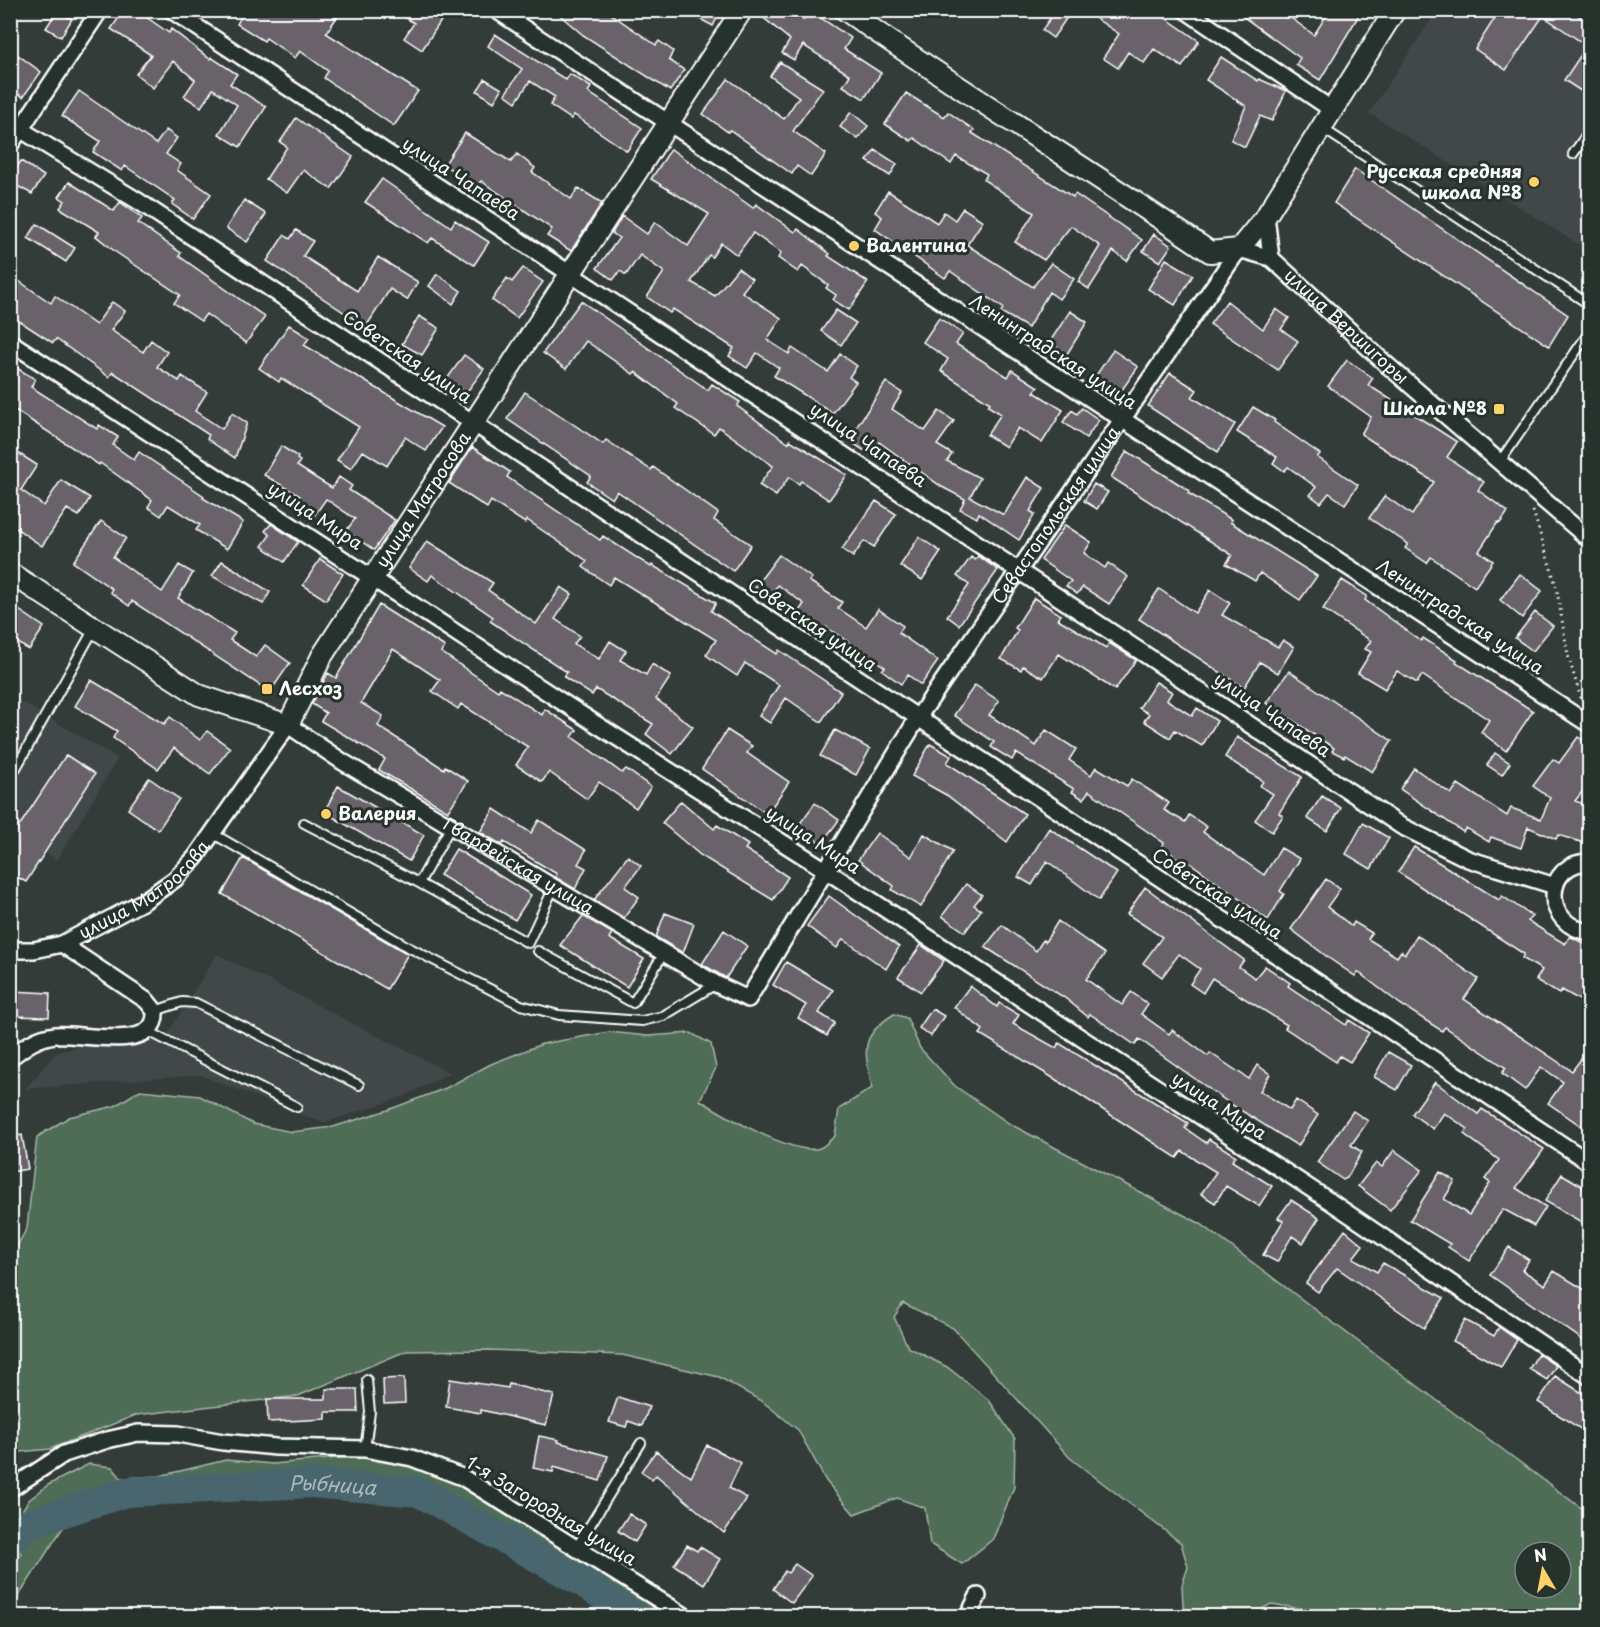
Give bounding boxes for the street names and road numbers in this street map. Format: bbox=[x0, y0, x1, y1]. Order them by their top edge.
street label: улица Чапаева bbox=[398, 129, 527, 226]
street label: улица Вершигоры bbox=[1279, 262, 1415, 390]
street label: Ленинградская улица bbox=[965, 286, 1143, 415]
street label: Советская улица bbox=[338, 302, 479, 410]
street label: улица Чапаева bbox=[805, 395, 933, 493]
street label: Севастопольская улица bbox=[985, 420, 1126, 609]
street label: улица Матросова bbox=[368, 425, 477, 573]
street label: улица Мира bbox=[263, 474, 369, 556]
street label: Ленинградская улица bbox=[1372, 551, 1550, 680]
street label: Советская улица bbox=[743, 570, 884, 678]
street label: улица Чапаева bbox=[1209, 665, 1337, 763]
street label: улица Мира bbox=[761, 798, 867, 880]
street label: Гвардейская улица bbox=[439, 810, 600, 921]
street label: улица Матросова bbox=[73, 833, 216, 945]
street label: Советская улица bbox=[1147, 840, 1289, 946]
street label: улица Мира bbox=[1167, 1064, 1273, 1146]
street label: 1-я Загородная улица bbox=[461, 1448, 643, 1572]

